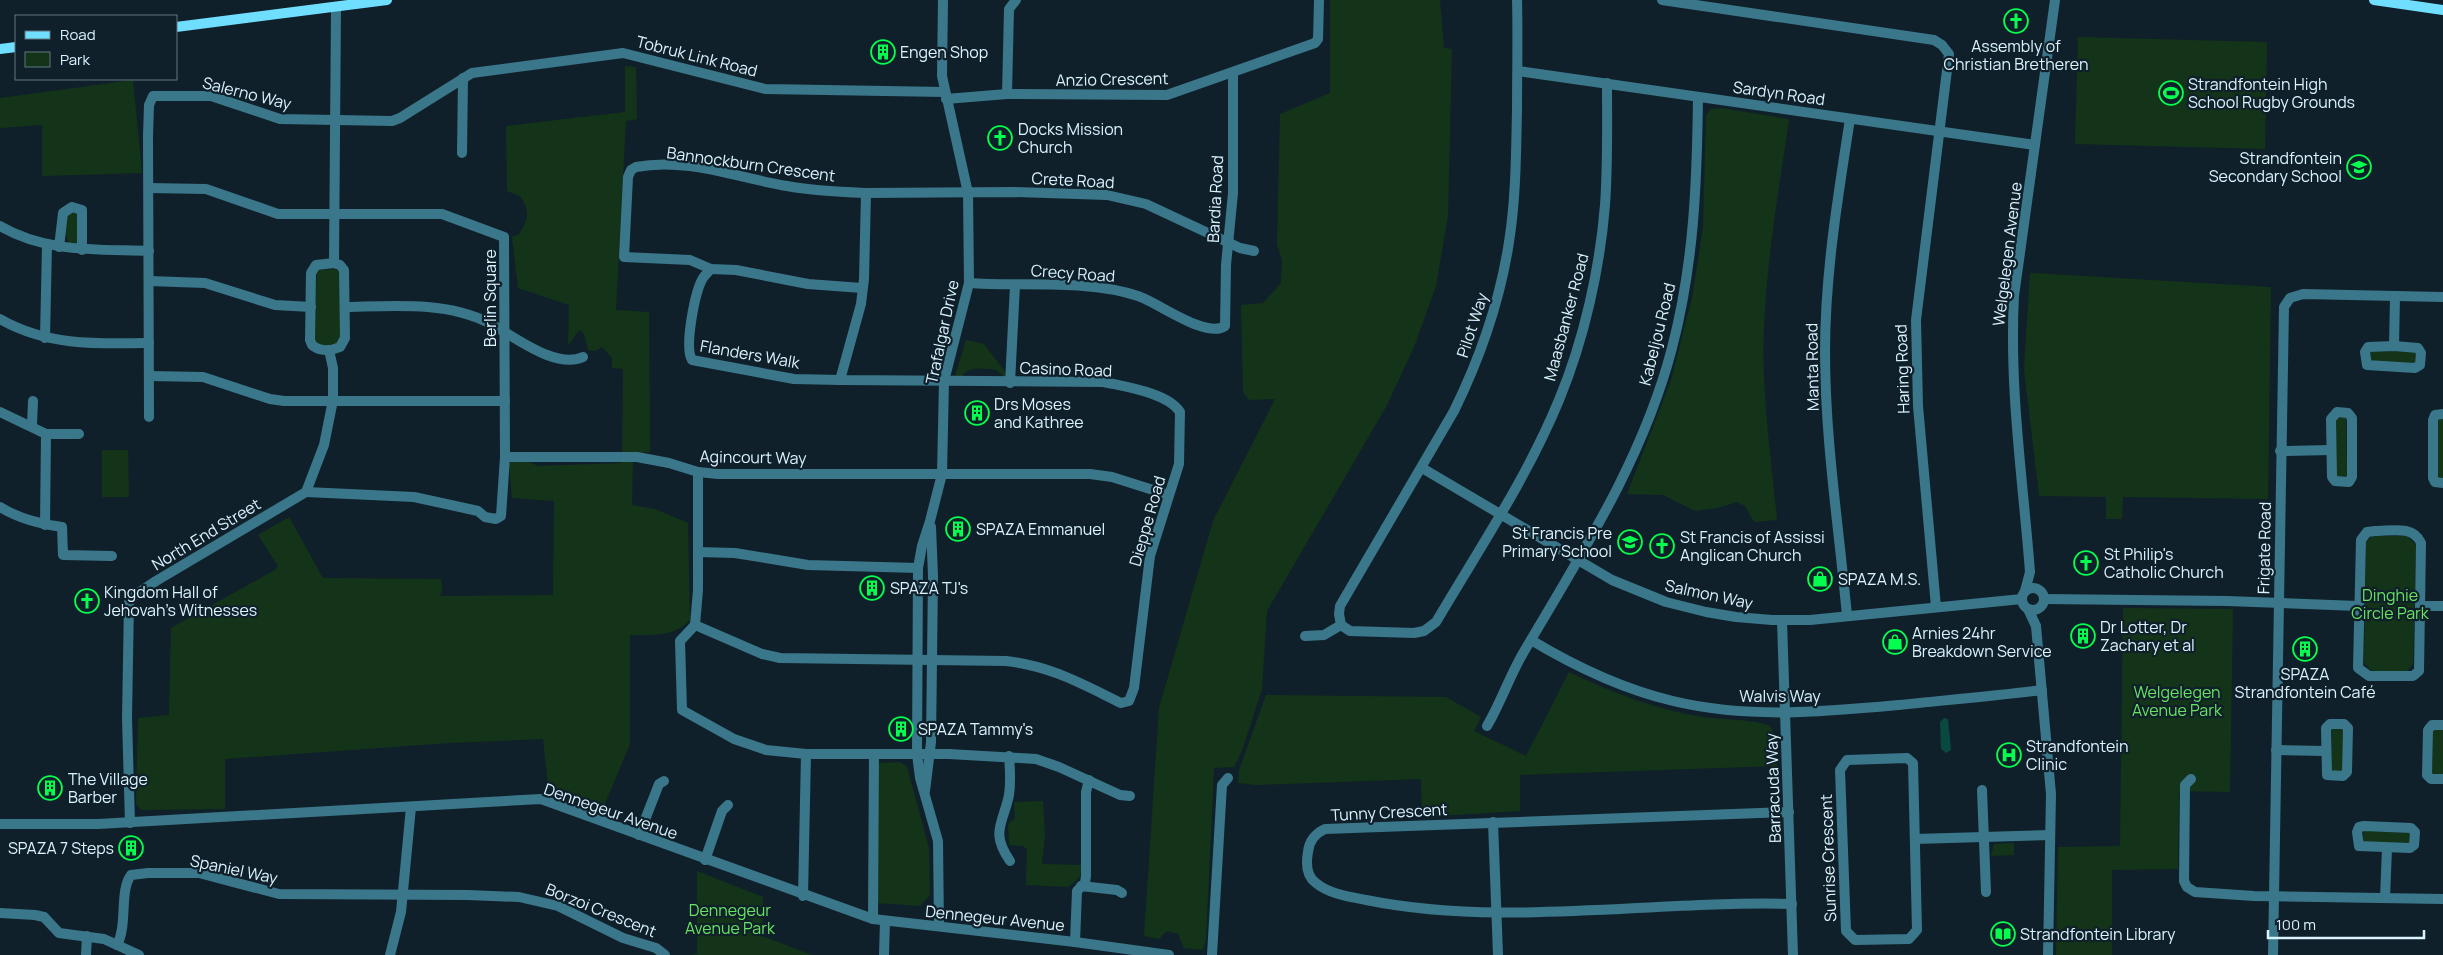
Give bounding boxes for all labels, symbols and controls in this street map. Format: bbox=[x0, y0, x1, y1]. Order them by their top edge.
church icon: Assembly of Christian Bretheren bbox=[2003, 8, 2029, 34]
legend bbox=[15, 15, 178, 80]
text: Road bbox=[60, 24, 96, 45]
street label: Tobruk Link Road bbox=[634, 30, 760, 82]
place label: Assembly of Christian Bretheren bbox=[1944, 35, 2088, 75]
building icon: Engen Shop bbox=[870, 39, 896, 65]
place label: Engen Shop bbox=[900, 41, 988, 63]
text: Park bbox=[60, 49, 90, 70]
street label: Anzio Crescent bbox=[1055, 67, 1169, 91]
street label: Salerno Way bbox=[200, 71, 294, 115]
place label: Strandfontein High School Rugby Grounds bbox=[2188, 73, 2355, 113]
street label: Sardyn Road bbox=[1731, 76, 1827, 110]
sports icon: Strandfontein High School Rugby Grounds bbox=[2158, 80, 2184, 106]
place label: Docks Mission Church bbox=[1018, 118, 1123, 158]
church icon: Docks Mission Church bbox=[987, 125, 1013, 151]
street label: Bannockburn Crescent bbox=[665, 141, 837, 187]
place label: Strandfontein Secondary School bbox=[2209, 147, 2342, 187]
school or university icon: Strandfontein Secondary School bbox=[2346, 154, 2372, 180]
street label: Bardia Road bbox=[1202, 155, 1228, 243]
street label: Crete Road bbox=[1031, 167, 1115, 193]
street label: Welgelegen Avenue bbox=[1987, 181, 2027, 327]
street label: Berlin Square bbox=[479, 249, 501, 347]
street label: Maasbanker Road bbox=[1538, 251, 1594, 383]
street label: Crecy Road bbox=[1030, 259, 1116, 287]
street label: Trafalgar Drive bbox=[920, 278, 964, 386]
street label: Kabeljou Road bbox=[1634, 280, 1680, 388]
street label: Pilot Way bbox=[1451, 289, 1493, 360]
street label: Manta Road bbox=[1800, 323, 1824, 411]
street label: Haring Road bbox=[1889, 324, 1915, 414]
street label: Flanders Walk bbox=[698, 334, 803, 374]
street label: Casino Road bbox=[1019, 356, 1113, 382]
place label: Drs Moses and Kathree bbox=[994, 393, 1084, 433]
building icon: Drs Moses and Kathree bbox=[964, 400, 990, 426]
street label: Agincourt Way bbox=[699, 445, 807, 469]
street label: Dieppe Road bbox=[1124, 473, 1170, 569]
street label: North End Street bbox=[147, 493, 265, 575]
street label: Frigate Road bbox=[2252, 502, 2276, 594]
building icon: SPAZA Emmanuel bbox=[945, 516, 971, 542]
place label: SPAZA Emmanuel bbox=[976, 518, 1105, 540]
place label: St Francis Pre Primary School bbox=[1502, 522, 1612, 562]
place label: St Francis of Assissi Anglican Church bbox=[1680, 526, 1825, 566]
school or university icon: St Francis Pre Primary School bbox=[1617, 529, 1643, 555]
church icon: St Francis of Assissi Anglican Church bbox=[1649, 533, 1675, 559]
place label: St Philip's Catholic Church bbox=[2104, 543, 2224, 583]
church icon: St Philip's Catholic Church bbox=[2073, 550, 2099, 576]
shop icon: SPAZA M.S. bbox=[1807, 566, 1833, 592]
place label: SPAZA M.S. bbox=[1838, 568, 1921, 590]
street label: Salmon Way bbox=[1663, 574, 1755, 614]
building icon: SPAZA TJ's bbox=[859, 575, 885, 601]
place label: SPAZA TJ's bbox=[890, 577, 968, 599]
place label: Kingdom Hall of Jehovah's Witnesses bbox=[104, 581, 257, 621]
park label: Dinghie Circle Park bbox=[2351, 584, 2430, 624]
church icon: Kingdom Hall of Jehovah's Witnesses bbox=[74, 588, 100, 614]
place label: Dr Lotter, Dr Zachary et al bbox=[2100, 616, 2195, 656]
place label: Arnies 24hr Breakdown Service bbox=[1912, 622, 2052, 662]
building icon: Dr Lotter, Dr Zachary et al bbox=[2070, 623, 2096, 649]
shop icon: Arnies 24hr Breakdown Service bbox=[1882, 629, 1908, 655]
building icon: SPAZA Strandfontein Café bbox=[2292, 636, 2318, 662]
place label: SPAZA Strandfontein Café bbox=[2234, 663, 2376, 703]
park label: Welgelegen Avenue Park bbox=[2132, 681, 2223, 721]
street label: Walvis Way bbox=[1739, 685, 1821, 707]
building icon: SPAZA Tammy's bbox=[888, 716, 914, 742]
place label: SPAZA Tammy's bbox=[918, 718, 1033, 740]
street label: Barracuda Way bbox=[1760, 732, 1786, 843]
place label: Strandfontein Clinic bbox=[2026, 735, 2129, 775]
hospital icon: Strandfontein Clinic bbox=[1996, 742, 2022, 768]
place label: The Village Barber bbox=[68, 768, 148, 808]
building icon: The Village Barber bbox=[37, 775, 63, 801]
street label: Dennegeur Avenue bbox=[541, 778, 681, 844]
street label: Sunrise Crescent bbox=[1815, 794, 1841, 922]
street label: Tunny Crescent bbox=[1330, 798, 1448, 826]
building icon: SPAZA 7 Steps bbox=[118, 835, 144, 861]
place label: SPAZA 7 Steps bbox=[8, 837, 114, 859]
street label: Spaniel Way bbox=[188, 849, 280, 889]
street label: Borzoi Crescent bbox=[542, 878, 660, 942]
park label: Dennegeur Avenue Park bbox=[685, 899, 776, 939]
street label: Dennegeur Avenue bbox=[924, 900, 1066, 936]
scale bar bbox=[2268, 908, 2424, 940]
text: 100 m bbox=[2276, 914, 2316, 935]
library icon: Strandfontein Library bbox=[1990, 921, 2016, 947]
place label: Strandfontein Library bbox=[2020, 923, 2176, 945]

